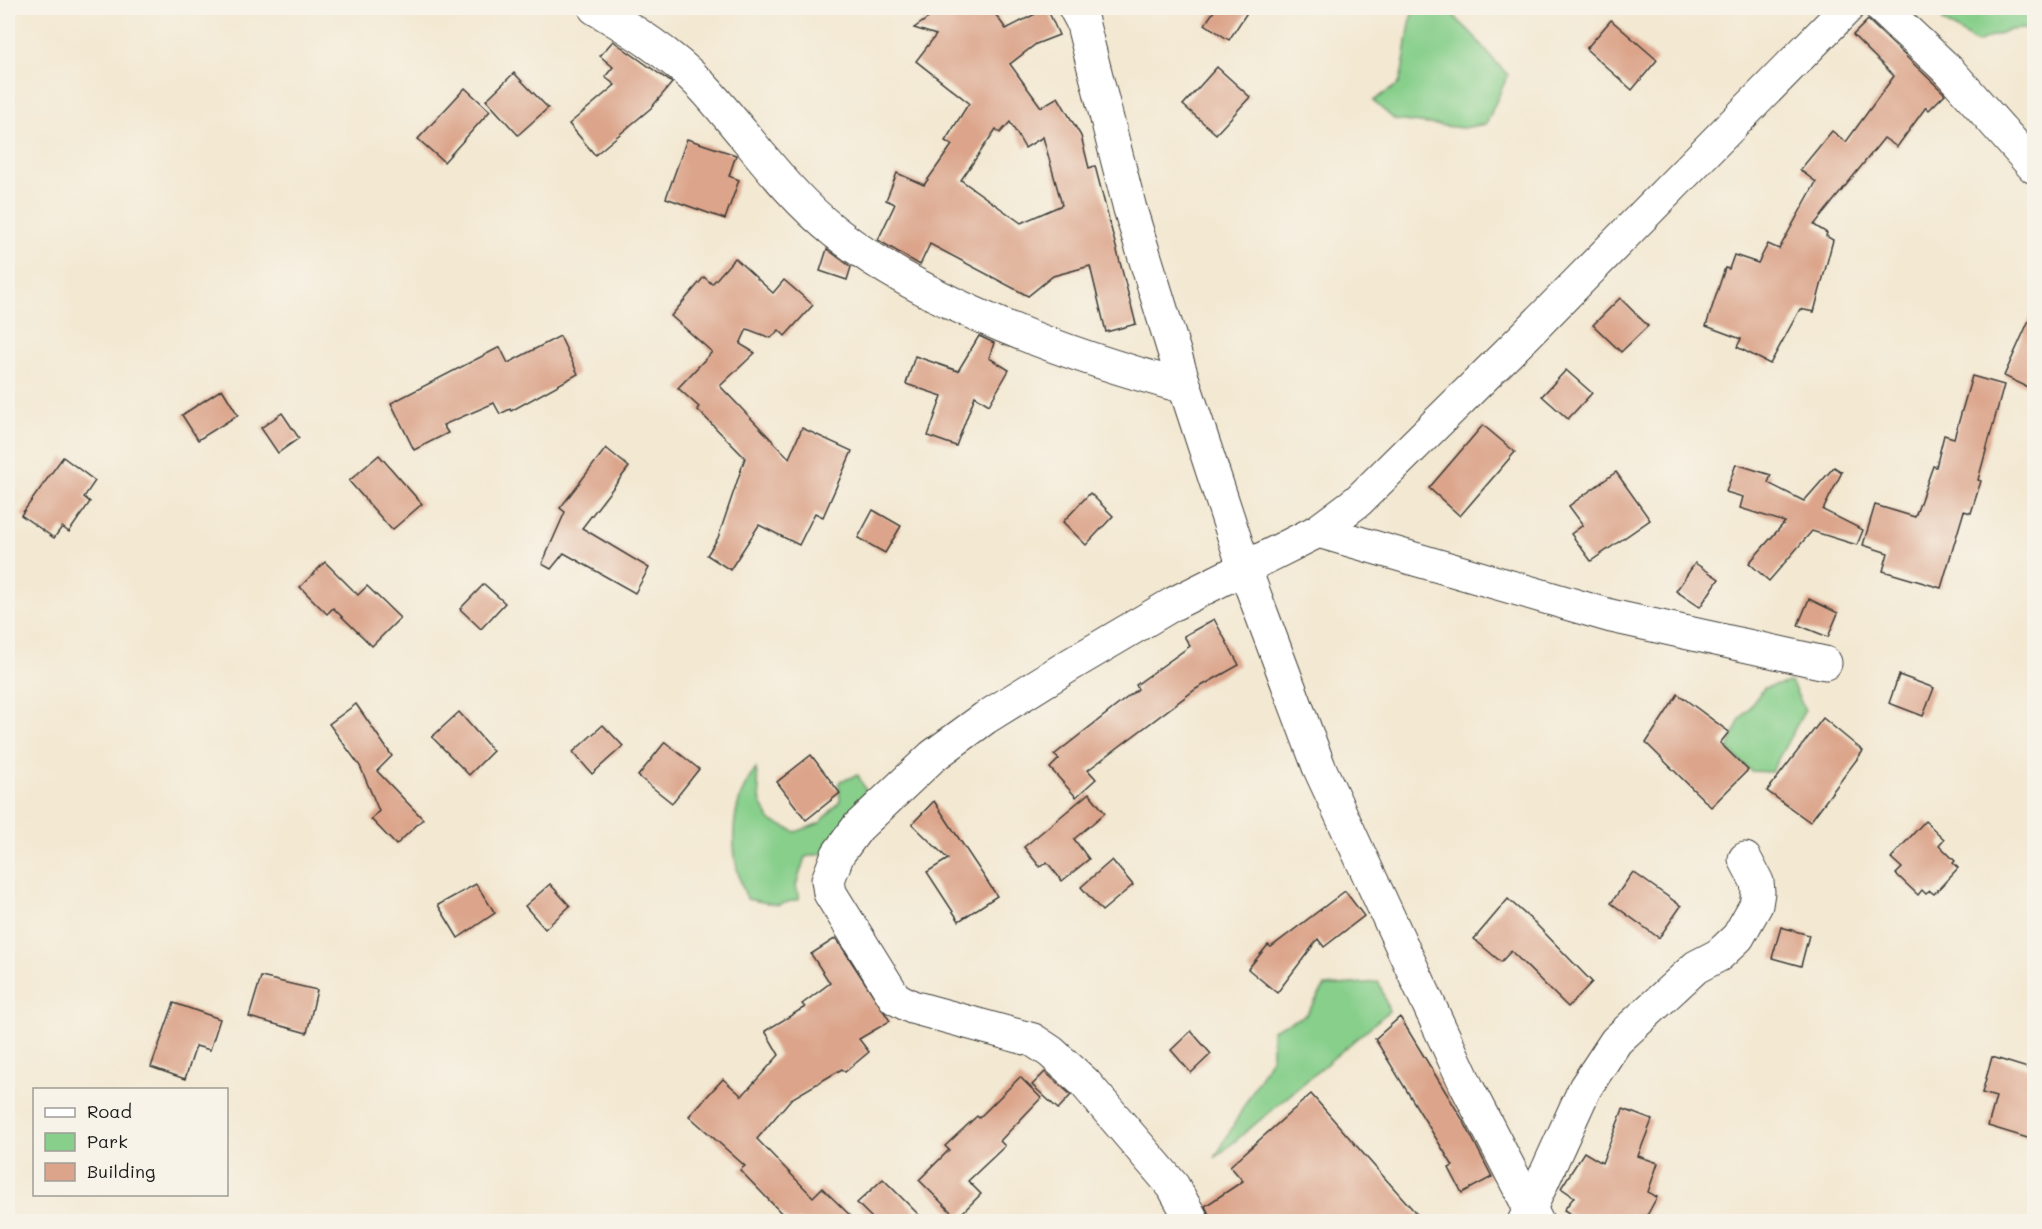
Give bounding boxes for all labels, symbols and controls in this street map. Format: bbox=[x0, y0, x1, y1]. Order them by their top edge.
legend bbox=[33, 1088, 228, 1196]
text: Road bbox=[87, 1099, 132, 1123]
text: Park bbox=[87, 1129, 128, 1153]
text: Building bbox=[87, 1159, 155, 1183]

